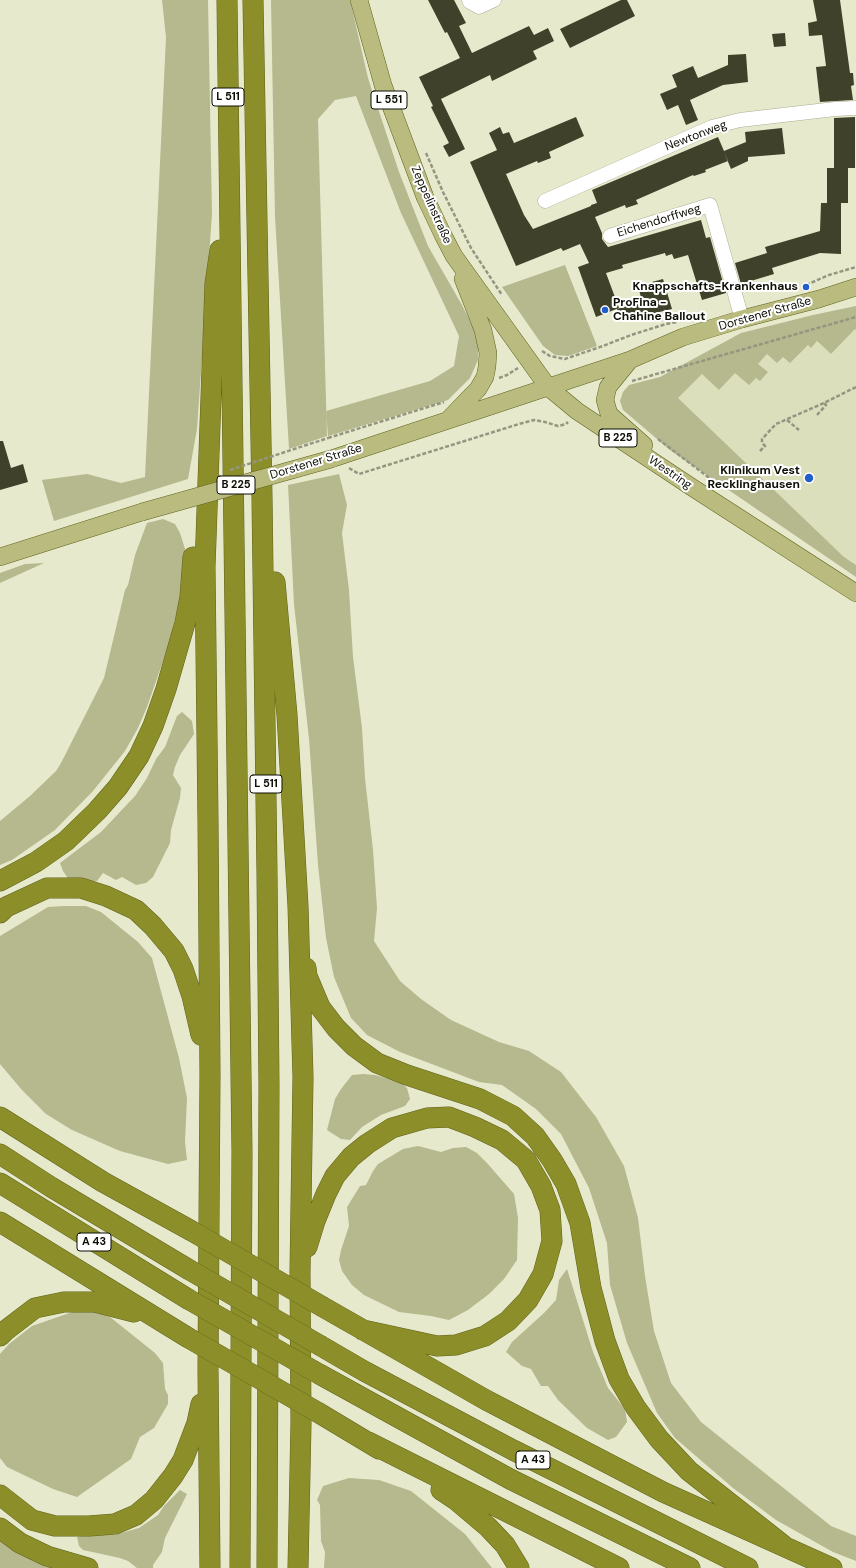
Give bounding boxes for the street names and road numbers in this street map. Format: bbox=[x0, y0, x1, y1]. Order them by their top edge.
road number: L 511 bbox=[212, 88, 244, 106]
road number: L 551 bbox=[371, 91, 407, 109]
street label: Newtonweg bbox=[663, 118, 729, 154]
street label: Zeppelinstraße bbox=[407, 164, 455, 246]
street label: Eichendorffweg bbox=[615, 201, 703, 241]
street label: Dorstener Straße bbox=[717, 294, 813, 334]
road number: B 225 bbox=[599, 429, 637, 447]
street label: Dorstener Straße bbox=[268, 441, 364, 483]
street label: Westring bbox=[646, 453, 694, 493]
road number: B 225 bbox=[217, 476, 255, 494]
road number: L 511 bbox=[250, 775, 282, 793]
road number: A 43 bbox=[77, 1233, 111, 1251]
road number: A 43 bbox=[516, 1451, 550, 1469]

